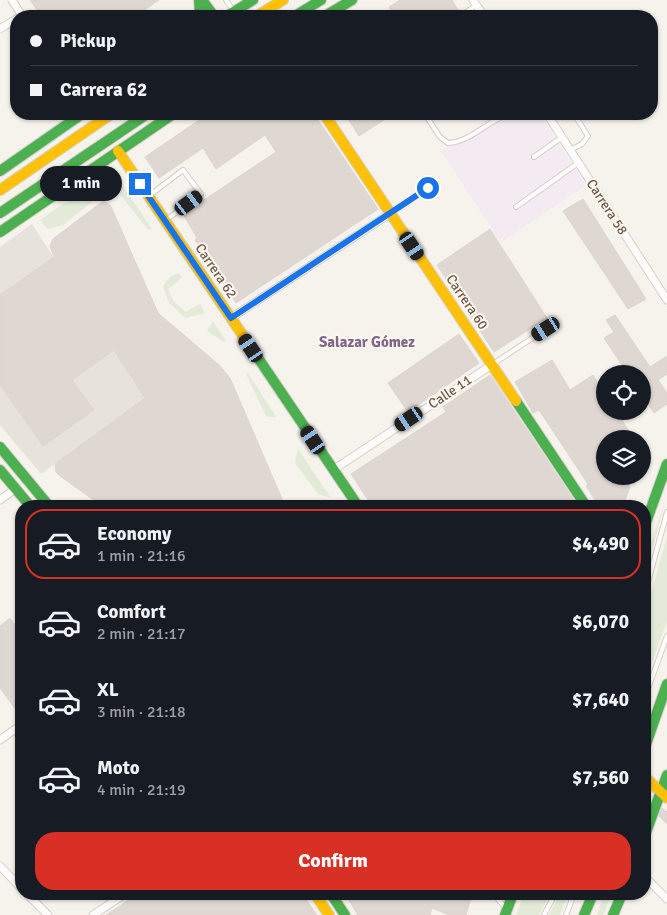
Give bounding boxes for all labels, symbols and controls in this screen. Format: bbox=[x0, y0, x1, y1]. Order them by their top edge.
text: Pickup bbox=[60, 29, 116, 53]
text: Carrera 62 bbox=[60, 78, 147, 102]
callout: 1 min bbox=[40, 166, 122, 202]
text: 1 min bbox=[62, 173, 100, 193]
route end bbox=[129, 173, 151, 195]
street label: Carrera 58 bbox=[583, 176, 631, 238]
route start bbox=[417, 177, 439, 199]
car bbox=[172, 188, 205, 218]
car bbox=[397, 229, 426, 263]
street label: Carrera 62 bbox=[191, 240, 241, 302]
street label: Carrera 60 bbox=[442, 271, 492, 333]
car bbox=[529, 315, 562, 343]
car bbox=[236, 331, 265, 365]
district label: Salazar Gómez bbox=[319, 333, 415, 351]
map controls bbox=[596, 365, 651, 485]
button: locate bbox=[596, 365, 651, 420]
street label: Calle 11 bbox=[425, 371, 475, 413]
car bbox=[392, 404, 425, 434]
car bbox=[298, 423, 327, 457]
button: layers bbox=[596, 430, 651, 485]
icon: car bbox=[37, 522, 82, 567]
text: Economy bbox=[97, 522, 171, 546]
text: $4,490 bbox=[572, 532, 629, 556]
text: 1 min · 21:16 bbox=[97, 546, 186, 566]
icon: car bbox=[37, 600, 82, 645]
text: Comfort bbox=[97, 600, 166, 624]
text: $6,070 bbox=[572, 610, 629, 634]
text: 2 min · 21:17 bbox=[97, 624, 186, 644]
icon: car bbox=[37, 678, 82, 723]
text: XL bbox=[97, 678, 119, 702]
text: $7,640 bbox=[572, 688, 629, 712]
text: 3 min · 21:18 bbox=[97, 702, 186, 722]
icon: car bbox=[37, 756, 82, 801]
text: Moto bbox=[97, 756, 140, 780]
text: $7,560 bbox=[572, 766, 629, 790]
text: 4 min · 21:19 bbox=[97, 780, 186, 800]
button: Confirm bbox=[35, 832, 631, 890]

